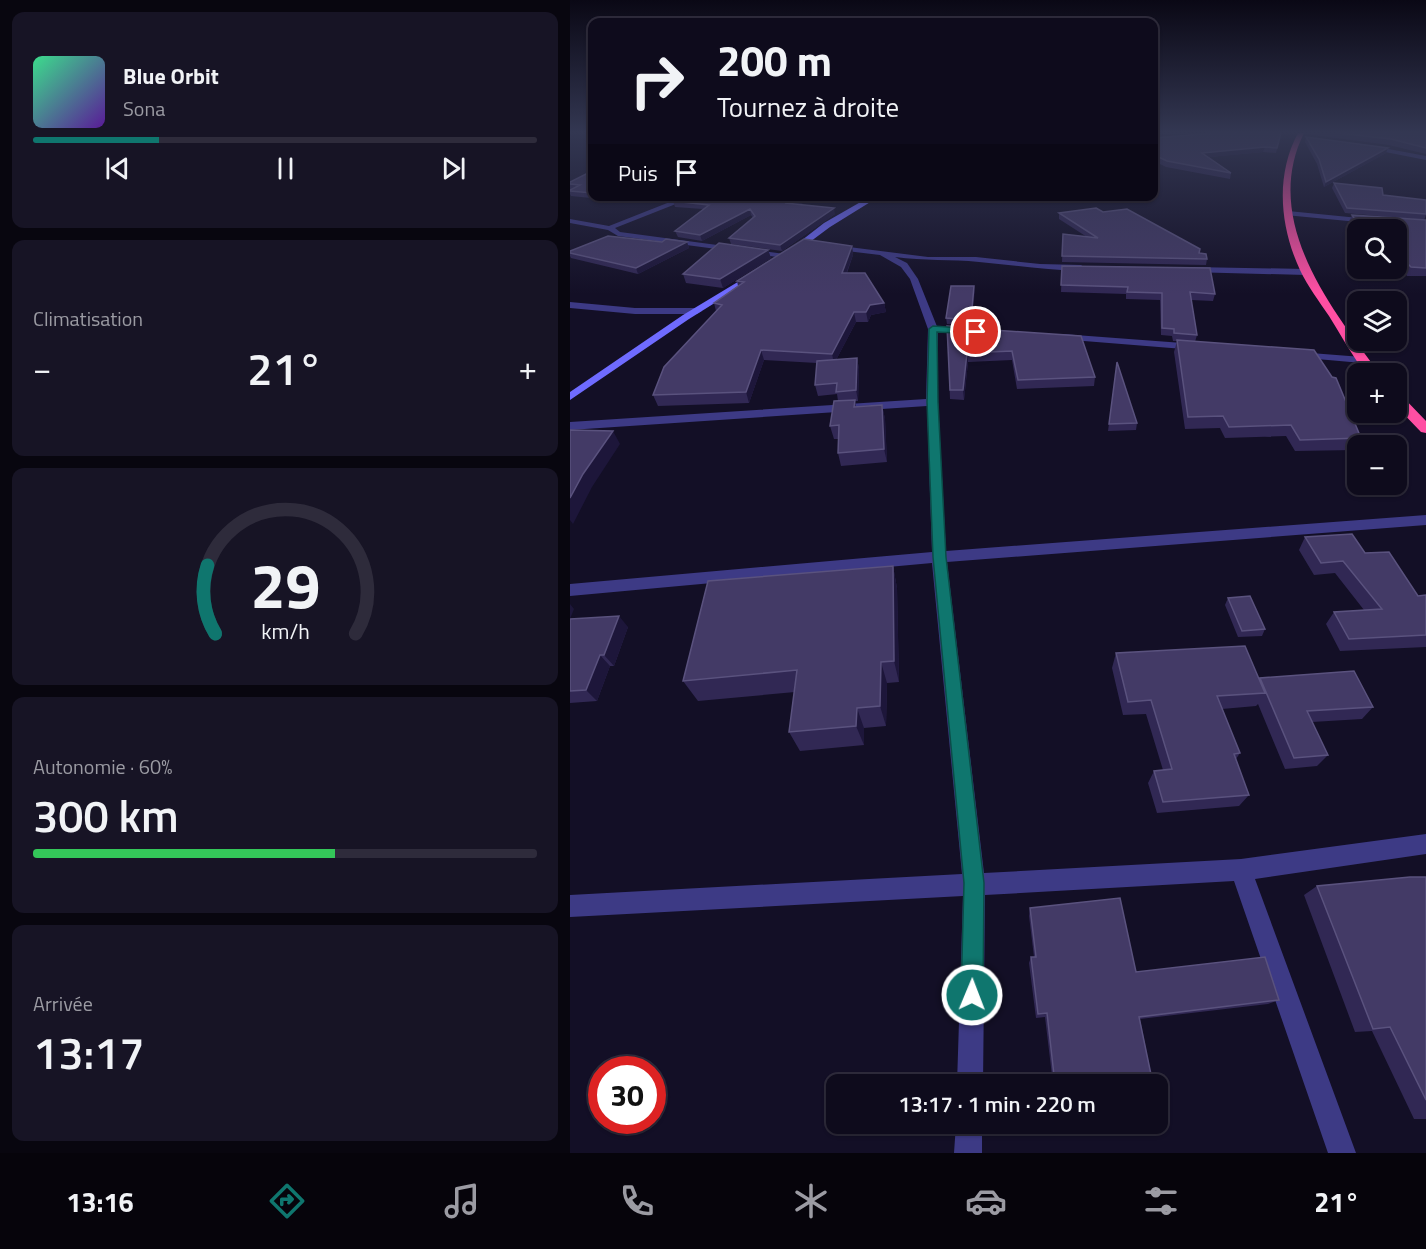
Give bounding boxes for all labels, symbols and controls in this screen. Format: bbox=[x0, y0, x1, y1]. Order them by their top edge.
text: 200 m bbox=[717, 28, 832, 92]
icon: right bbox=[618, 42, 696, 120]
text: Blue Orbit bbox=[123, 59, 219, 93]
text: Tournez à droite bbox=[717, 86, 899, 127]
text: Sona bbox=[123, 93, 165, 124]
icon: previous bbox=[101, 152, 134, 185]
icon: pause bbox=[269, 152, 302, 185]
icon: next bbox=[437, 152, 470, 185]
text: Puis bbox=[618, 156, 658, 190]
icon: arrive bbox=[670, 156, 703, 189]
map controls bbox=[1347, 219, 1407, 495]
button: search bbox=[1347, 219, 1407, 279]
button: layers bbox=[1347, 291, 1407, 351]
text: Climatisation bbox=[33, 303, 143, 334]
pin bbox=[950, 306, 1001, 357]
icon: arrive bbox=[959, 315, 992, 348]
text: 21° bbox=[247, 334, 323, 402]
text: − bbox=[33, 343, 51, 393]
text: + bbox=[519, 343, 537, 393]
button: + bbox=[1347, 363, 1407, 423]
button: − bbox=[1347, 435, 1407, 495]
text: 29 bbox=[250, 537, 320, 632]
text: km/h bbox=[261, 615, 309, 647]
text: Autonomie · 60% bbox=[33, 751, 172, 782]
text: 300 km bbox=[33, 781, 179, 849]
position arrow bbox=[940, 963, 1004, 1027]
text: Arrivée bbox=[33, 988, 93, 1019]
text: 13:17 bbox=[33, 1018, 145, 1086]
speed limit sign: 30 bbox=[588, 1056, 666, 1134]
text: 13:17 · 1 min · 220 m bbox=[898, 1087, 1096, 1121]
icon: directions bbox=[266, 1180, 308, 1222]
icon: music bbox=[441, 1180, 483, 1222]
icon: phone bbox=[616, 1180, 658, 1222]
icon: climate bbox=[790, 1180, 832, 1222]
icon: car bbox=[965, 1180, 1007, 1222]
icon: filters bbox=[1140, 1180, 1182, 1222]
text: 13:16 bbox=[66, 1181, 134, 1222]
text: 21° bbox=[1314, 1181, 1360, 1222]

